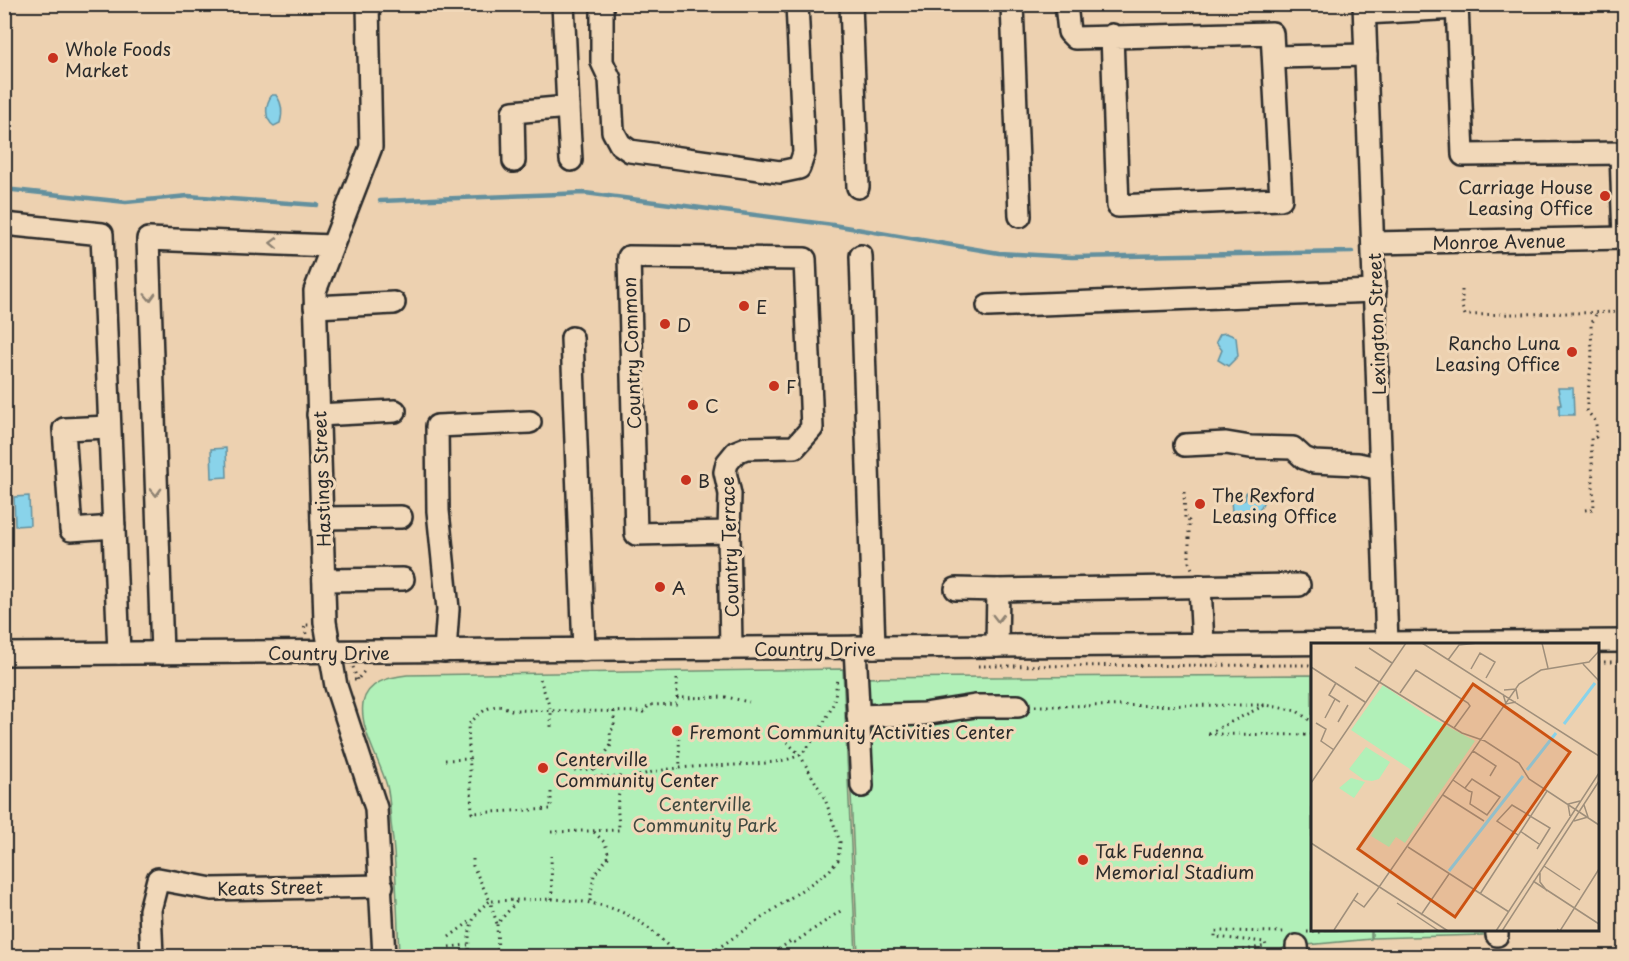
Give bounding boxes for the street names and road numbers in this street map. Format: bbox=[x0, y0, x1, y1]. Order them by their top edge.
street label: Monroe Avenue bbox=[1432, 226, 1566, 256]
street label: Lexington Street bbox=[1360, 253, 1392, 395]
street label: Country Common bbox=[615, 276, 647, 430]
street label: Hastings Street bbox=[305, 410, 337, 548]
street label: Country Terrace bbox=[713, 476, 745, 618]
street label: Country Drive bbox=[754, 635, 876, 662]
street label: Country Drive bbox=[268, 639, 390, 666]
street label: Keats Street bbox=[217, 873, 323, 901]

